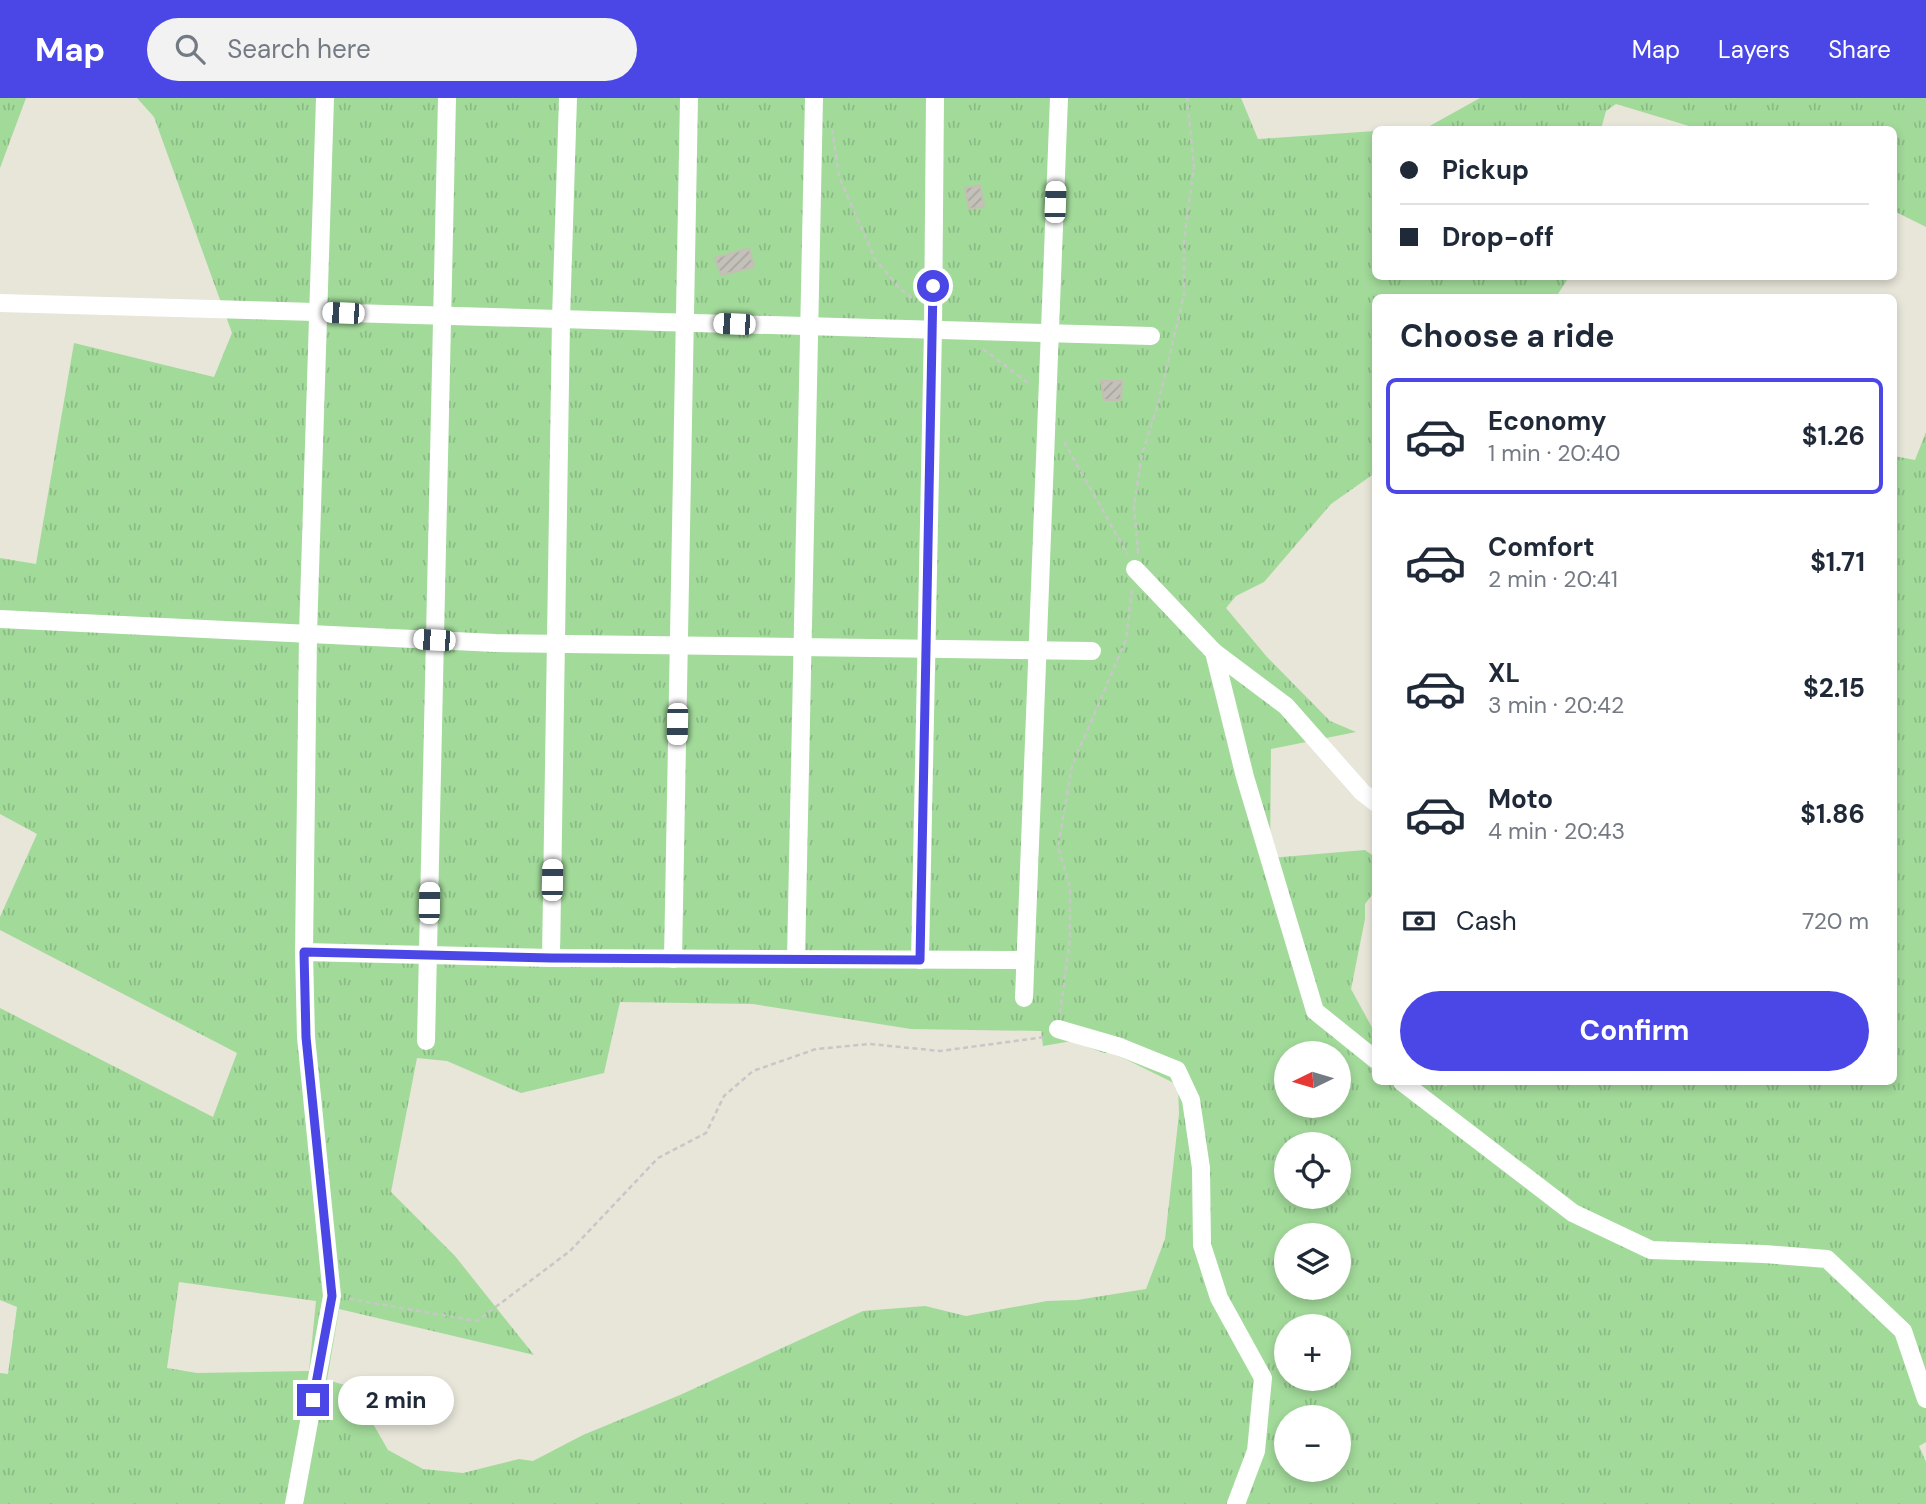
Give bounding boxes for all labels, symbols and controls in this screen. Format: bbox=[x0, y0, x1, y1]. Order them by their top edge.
search box bbox=[147, 18, 637, 81]
text: Map bbox=[35, 28, 105, 71]
icon: search bbox=[171, 30, 209, 68]
text: Search here bbox=[227, 32, 371, 66]
text: Map bbox=[1632, 34, 1680, 65]
text: Layers bbox=[1718, 34, 1790, 65]
text: Share bbox=[1828, 34, 1891, 65]
text: Pickup bbox=[1442, 153, 1529, 187]
car bbox=[1044, 181, 1067, 223]
text: Drop-off bbox=[1442, 220, 1554, 254]
route start bbox=[917, 270, 949, 302]
car bbox=[322, 302, 365, 324]
car bbox=[713, 313, 756, 335]
text: Choose a ride bbox=[1400, 315, 1615, 357]
text: Economy bbox=[1488, 404, 1606, 438]
icon: car bbox=[1404, 405, 1467, 468]
text: $1.26 bbox=[1802, 419, 1865, 453]
text: 1 min · 20:40 bbox=[1488, 438, 1620, 468]
text: Comfort bbox=[1488, 530, 1594, 564]
icon: car bbox=[1404, 531, 1467, 594]
text: $1.71 bbox=[1810, 545, 1865, 579]
text: 2 min · 20:41 bbox=[1488, 564, 1618, 594]
car bbox=[413, 628, 456, 652]
text: XL bbox=[1488, 656, 1520, 690]
icon: car bbox=[1404, 657, 1467, 720]
text: $2.15 bbox=[1803, 671, 1865, 705]
text: 3 min · 20:42 bbox=[1488, 690, 1624, 720]
car bbox=[667, 703, 688, 745]
text: Moto bbox=[1488, 782, 1553, 816]
icon: car bbox=[1404, 783, 1467, 846]
text: $1.86 bbox=[1800, 797, 1865, 831]
text: 4 min · 20:43 bbox=[1488, 816, 1625, 846]
car bbox=[542, 859, 563, 901]
car bbox=[419, 882, 440, 924]
icon: cash bbox=[1400, 902, 1438, 940]
text: Cash bbox=[1456, 904, 1517, 938]
text: 720 m bbox=[1802, 906, 1869, 936]
button: Confirm bbox=[1400, 991, 1869, 1071]
north arrow bbox=[1274, 1041, 1351, 1118]
map controls bbox=[1274, 1041, 1351, 1482]
button: locate bbox=[1274, 1132, 1351, 1209]
button: layers bbox=[1274, 1223, 1351, 1300]
button: + bbox=[1274, 1314, 1351, 1391]
callout: 2 min bbox=[338, 1376, 453, 1424]
route end bbox=[297, 1384, 329, 1416]
text: 2 min bbox=[366, 1385, 426, 1415]
button: − bbox=[1274, 1405, 1351, 1482]

